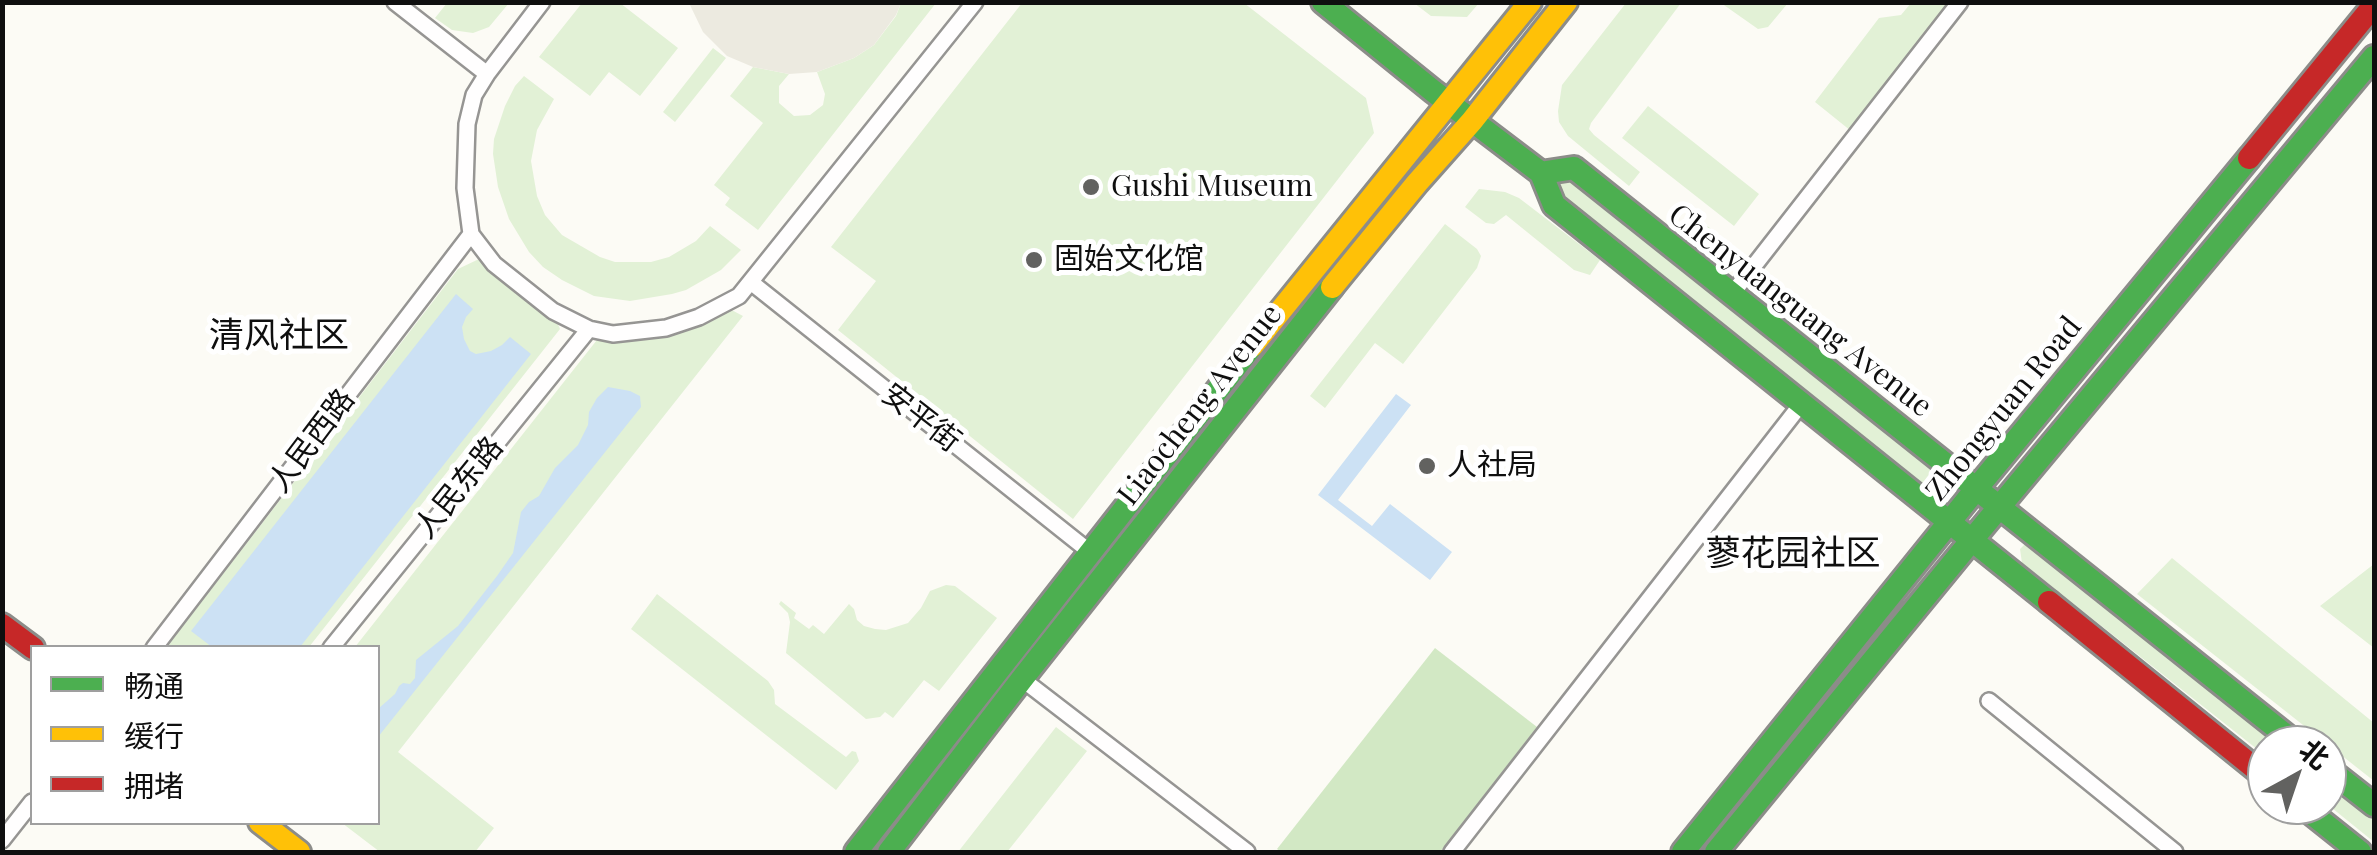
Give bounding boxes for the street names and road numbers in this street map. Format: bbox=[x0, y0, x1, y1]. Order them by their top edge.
street label: Chenyuanguang Avenue bbox=[1661, 197, 1939, 425]
street label: Liaocheng Avenue bbox=[1110, 297, 1290, 513]
street label: Zhongyuan Road bbox=[1919, 310, 2089, 508]
street label: 安平街 bbox=[874, 376, 968, 460]
street label: 人民西路 bbox=[262, 382, 362, 500]
street label: 人民东路 bbox=[407, 430, 511, 546]

